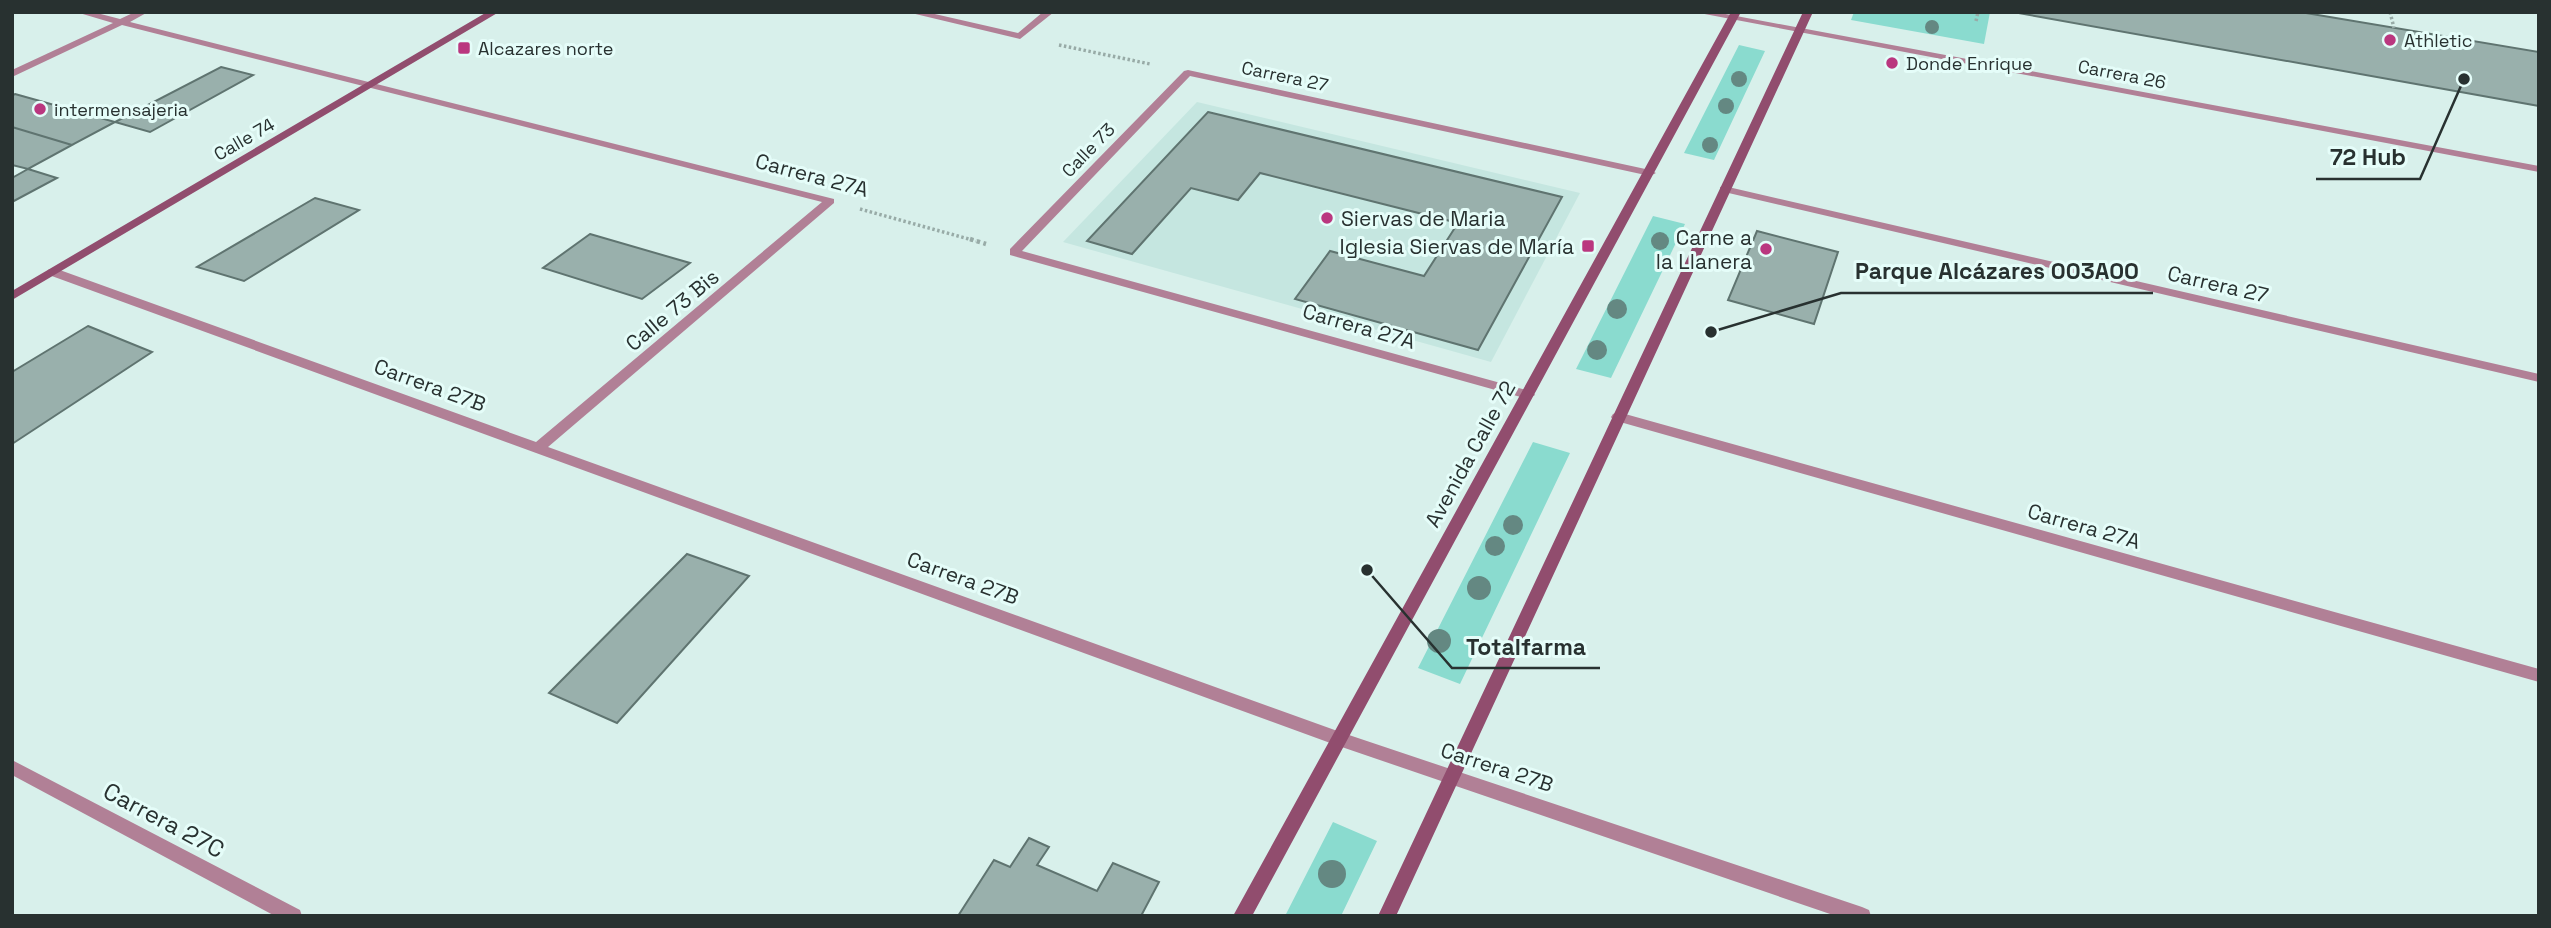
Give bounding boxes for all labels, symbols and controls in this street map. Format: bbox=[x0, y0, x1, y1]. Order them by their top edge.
place label: Athletic bbox=[2404, 29, 2472, 52]
marker: Athletic bbox=[2382, 32, 2398, 48]
place label: Alcazares norte bbox=[478, 37, 613, 60]
marker: Alcazares norte bbox=[456, 40, 472, 56]
place label: Donde Enrique bbox=[1906, 52, 2033, 75]
street label: Carrera 26 bbox=[2076, 54, 2168, 94]
marker: Donde Enrique bbox=[1884, 55, 1900, 71]
street label: Carrera 27 bbox=[1240, 56, 1330, 96]
place label: intermensajeria bbox=[54, 98, 188, 121]
marker: intermensajeria bbox=[32, 101, 48, 117]
street label: Calle 74 bbox=[210, 112, 278, 166]
street label: Calle 73 bbox=[1056, 118, 1120, 182]
callout: 72 Hub bbox=[2316, 135, 2420, 179]
text: 72 Hub bbox=[2330, 142, 2406, 172]
street label: Carrera 27A bbox=[752, 147, 872, 203]
place label: Siervas de Maria bbox=[1341, 205, 1506, 232]
marker: Siervas de Maria bbox=[1319, 210, 1335, 226]
place label: Carne a la Llanera bbox=[1656, 224, 1752, 275]
place label: Iglesia Siervas de María bbox=[1340, 233, 1574, 260]
marker: Iglesia Siervas de María bbox=[1580, 238, 1596, 254]
marker: Carne a la Llanera bbox=[1758, 241, 1774, 257]
callout: Parque Alcázares 003A00 bbox=[1841, 249, 2153, 293]
text: Parque Alcázares 003A00 bbox=[1855, 256, 2139, 286]
street label: Carrera 27 bbox=[2165, 259, 2271, 309]
street label: Calle 73 Bis bbox=[620, 263, 724, 357]
street label: Carrera 27A bbox=[1299, 297, 1419, 355]
street label: Carrera 27B bbox=[371, 352, 489, 418]
street label: Avenida Calle 72 bbox=[1419, 376, 1521, 532]
street label: Carrera 27A bbox=[2024, 497, 2144, 555]
street label: Carrera 27B bbox=[904, 545, 1022, 611]
callout: Totalfarma bbox=[1452, 624, 1600, 668]
text: Totalfarma bbox=[1466, 632, 1586, 662]
street label: Carrera 27B bbox=[1437, 736, 1557, 798]
street label: Carrera 27C bbox=[98, 775, 230, 865]

